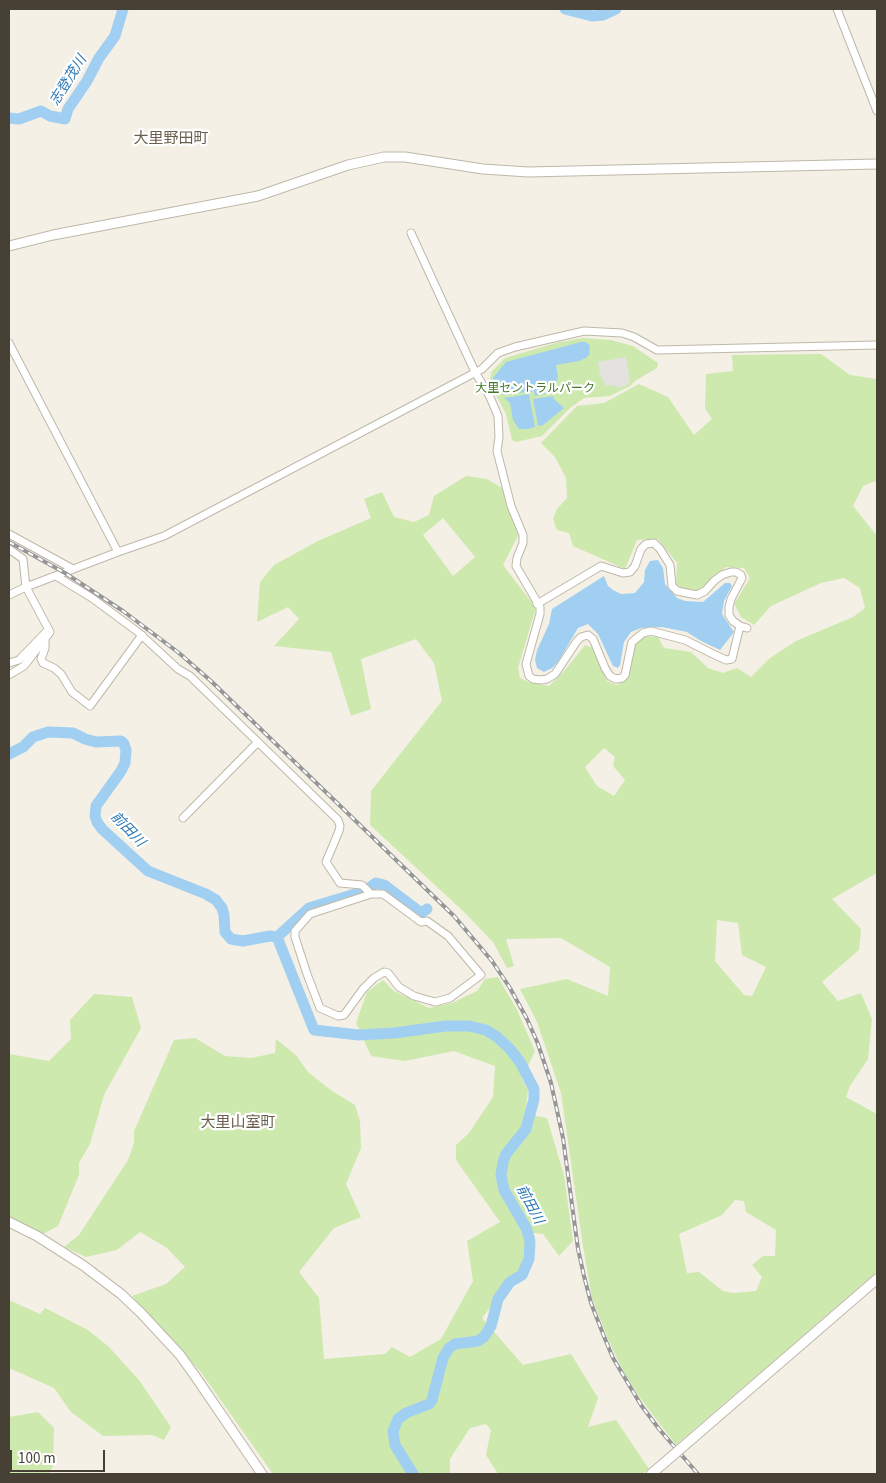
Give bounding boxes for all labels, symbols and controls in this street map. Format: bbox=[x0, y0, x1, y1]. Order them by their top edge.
water label: 志登茂川 bbox=[47, 53, 91, 109]
district label: 大里野田町 bbox=[134, 131, 208, 149]
park label: 大里セントラルパーク bbox=[475, 382, 595, 396]
water label: 前田川 bbox=[106, 809, 148, 851]
district label: 大里山室町 bbox=[201, 1115, 275, 1133]
water label: 前田川 bbox=[512, 1183, 546, 1227]
scale bar bbox=[12, 1440, 108, 1472]
text: 100 m bbox=[18, 1448, 56, 1469]

